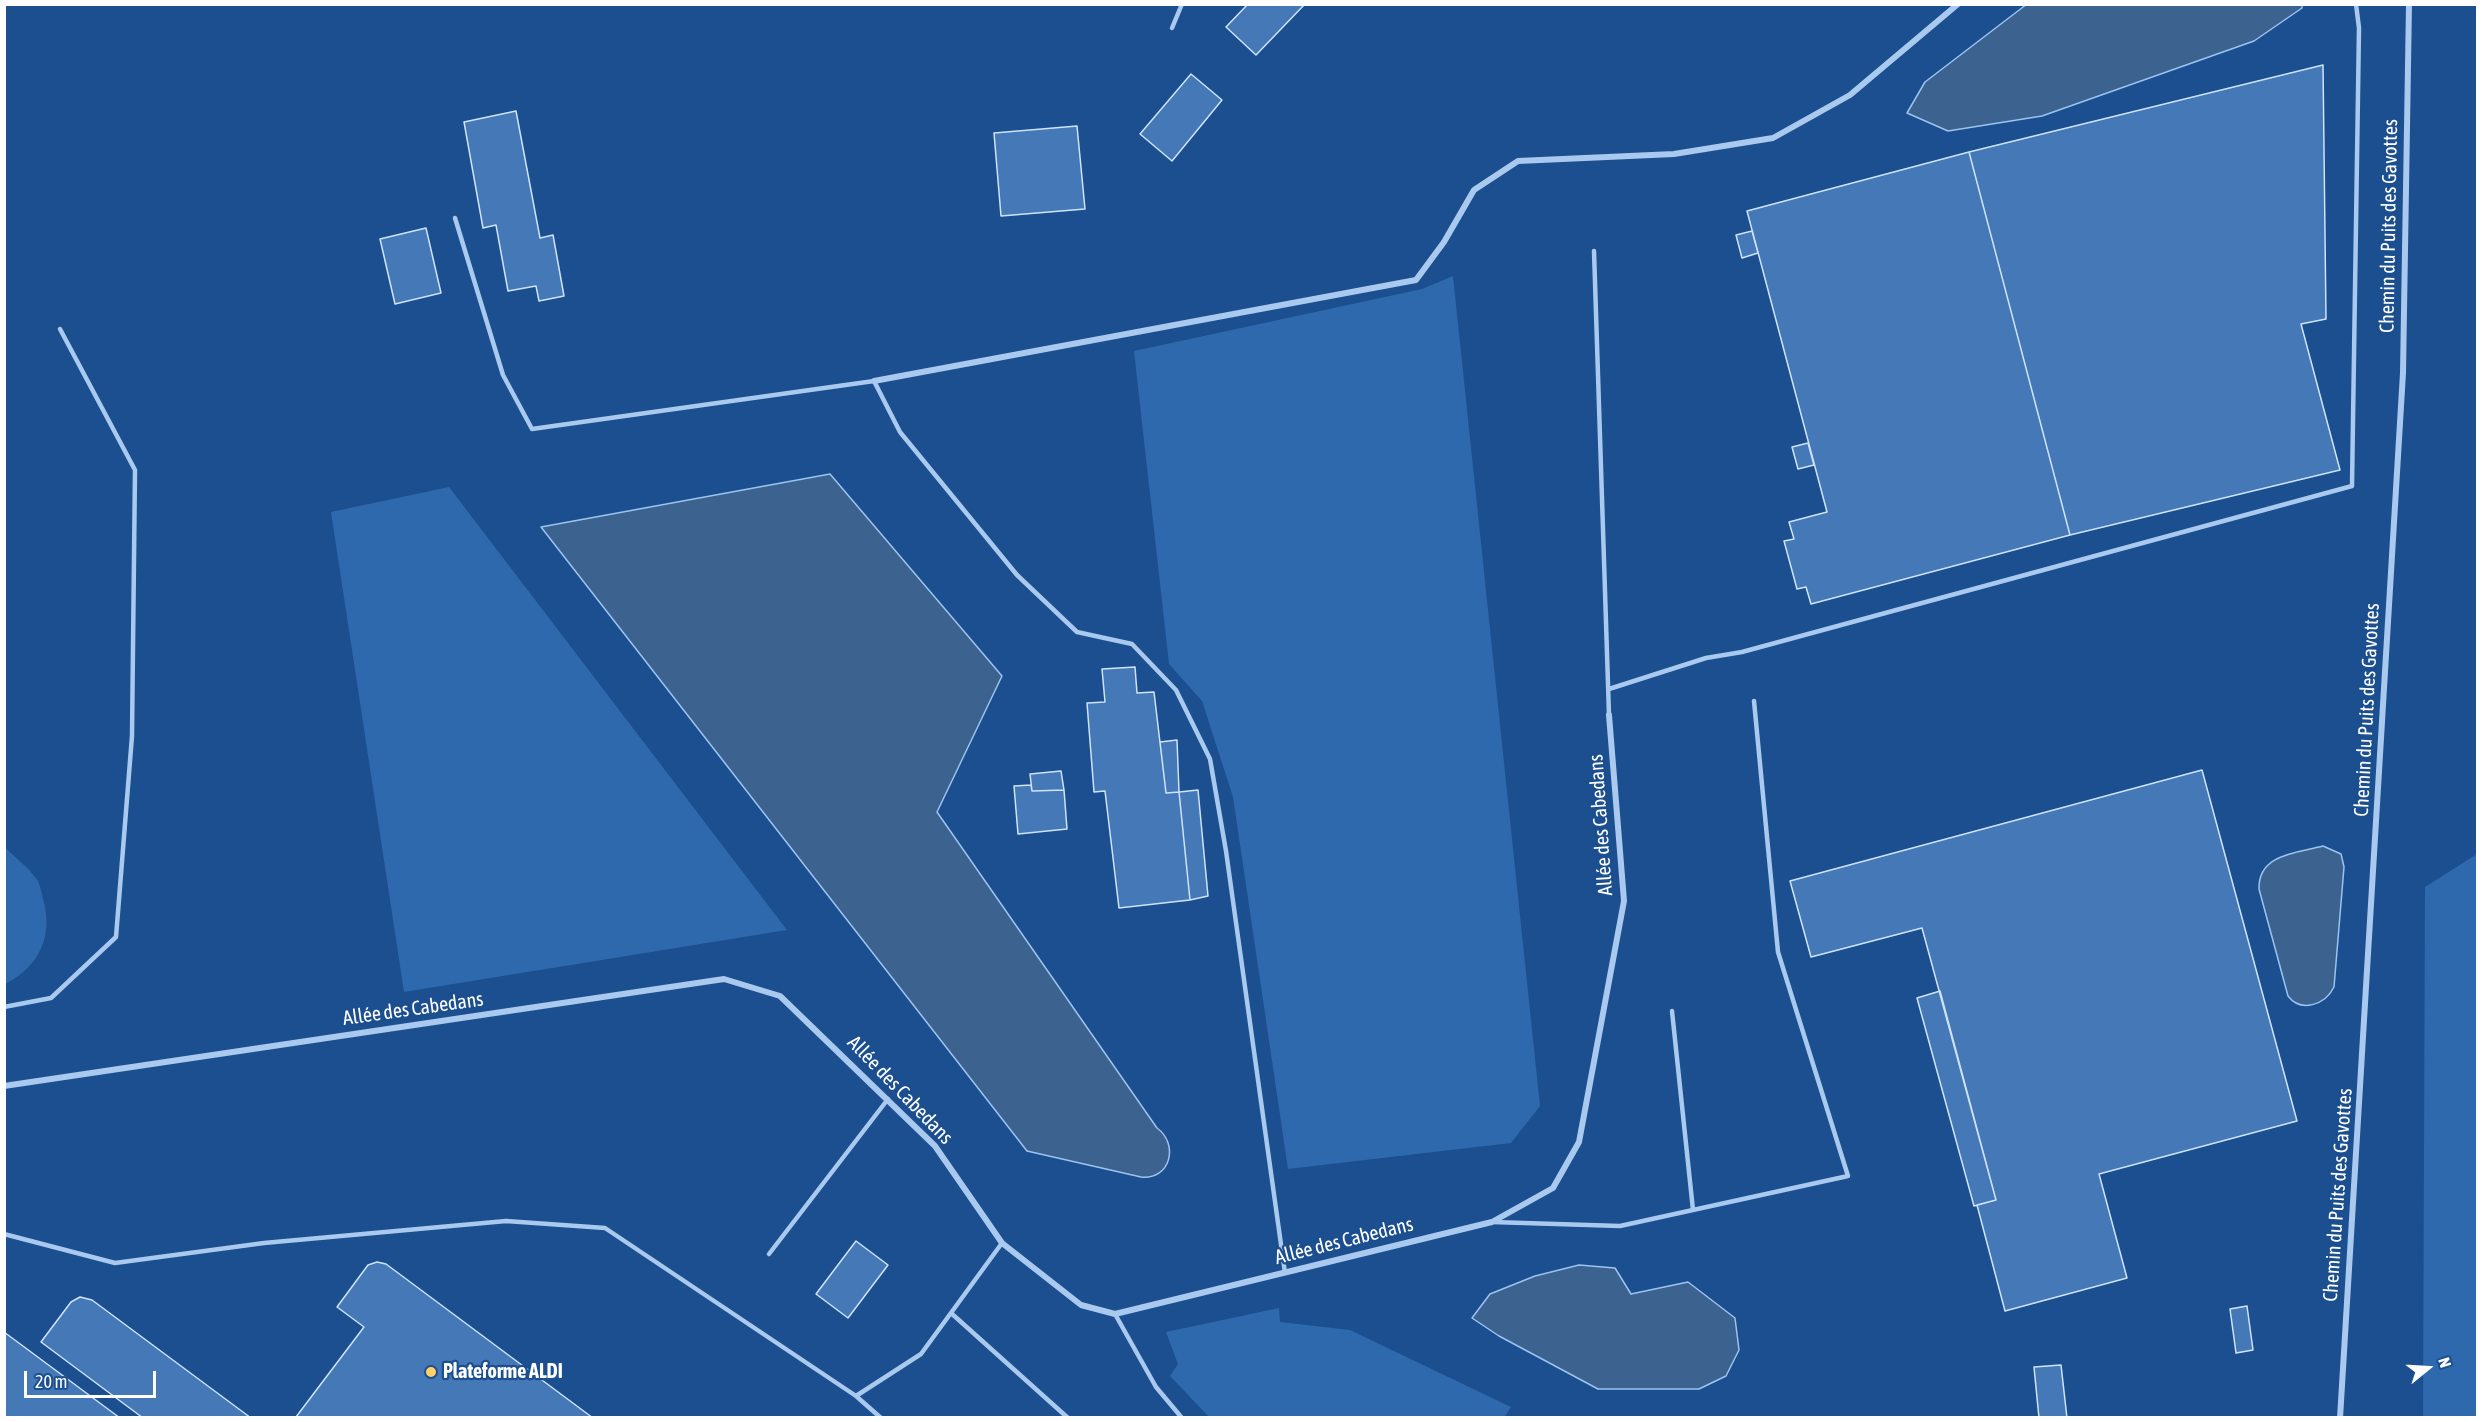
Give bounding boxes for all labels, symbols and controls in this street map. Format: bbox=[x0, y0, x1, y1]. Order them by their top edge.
street label: Chemin du Puits des Gavottes bbox=[2375, 119, 2403, 333]
street label: Chemin du Puits des Gavottes bbox=[2349, 603, 2385, 817]
street label: Allée des Cabedans bbox=[1584, 754, 1618, 896]
street label: Allée des Cabedans bbox=[341, 987, 485, 1031]
street label: Allée des Cabedans bbox=[842, 1031, 958, 1149]
street label: Chemin du Puits des Gavottes bbox=[2319, 1087, 2357, 1303]
street label: Allée des Cabedans bbox=[1272, 1212, 1416, 1270]
north arrow bbox=[2398, 1338, 2458, 1398]
text: N bbox=[2435, 1355, 2455, 1370]
scale bar bbox=[27, 1359, 159, 1397]
place label: Plateforme ALDI bbox=[443, 1360, 563, 1384]
marker: Plateforme ALDI bbox=[424, 1365, 438, 1379]
text: 20 m bbox=[35, 1371, 67, 1392]

